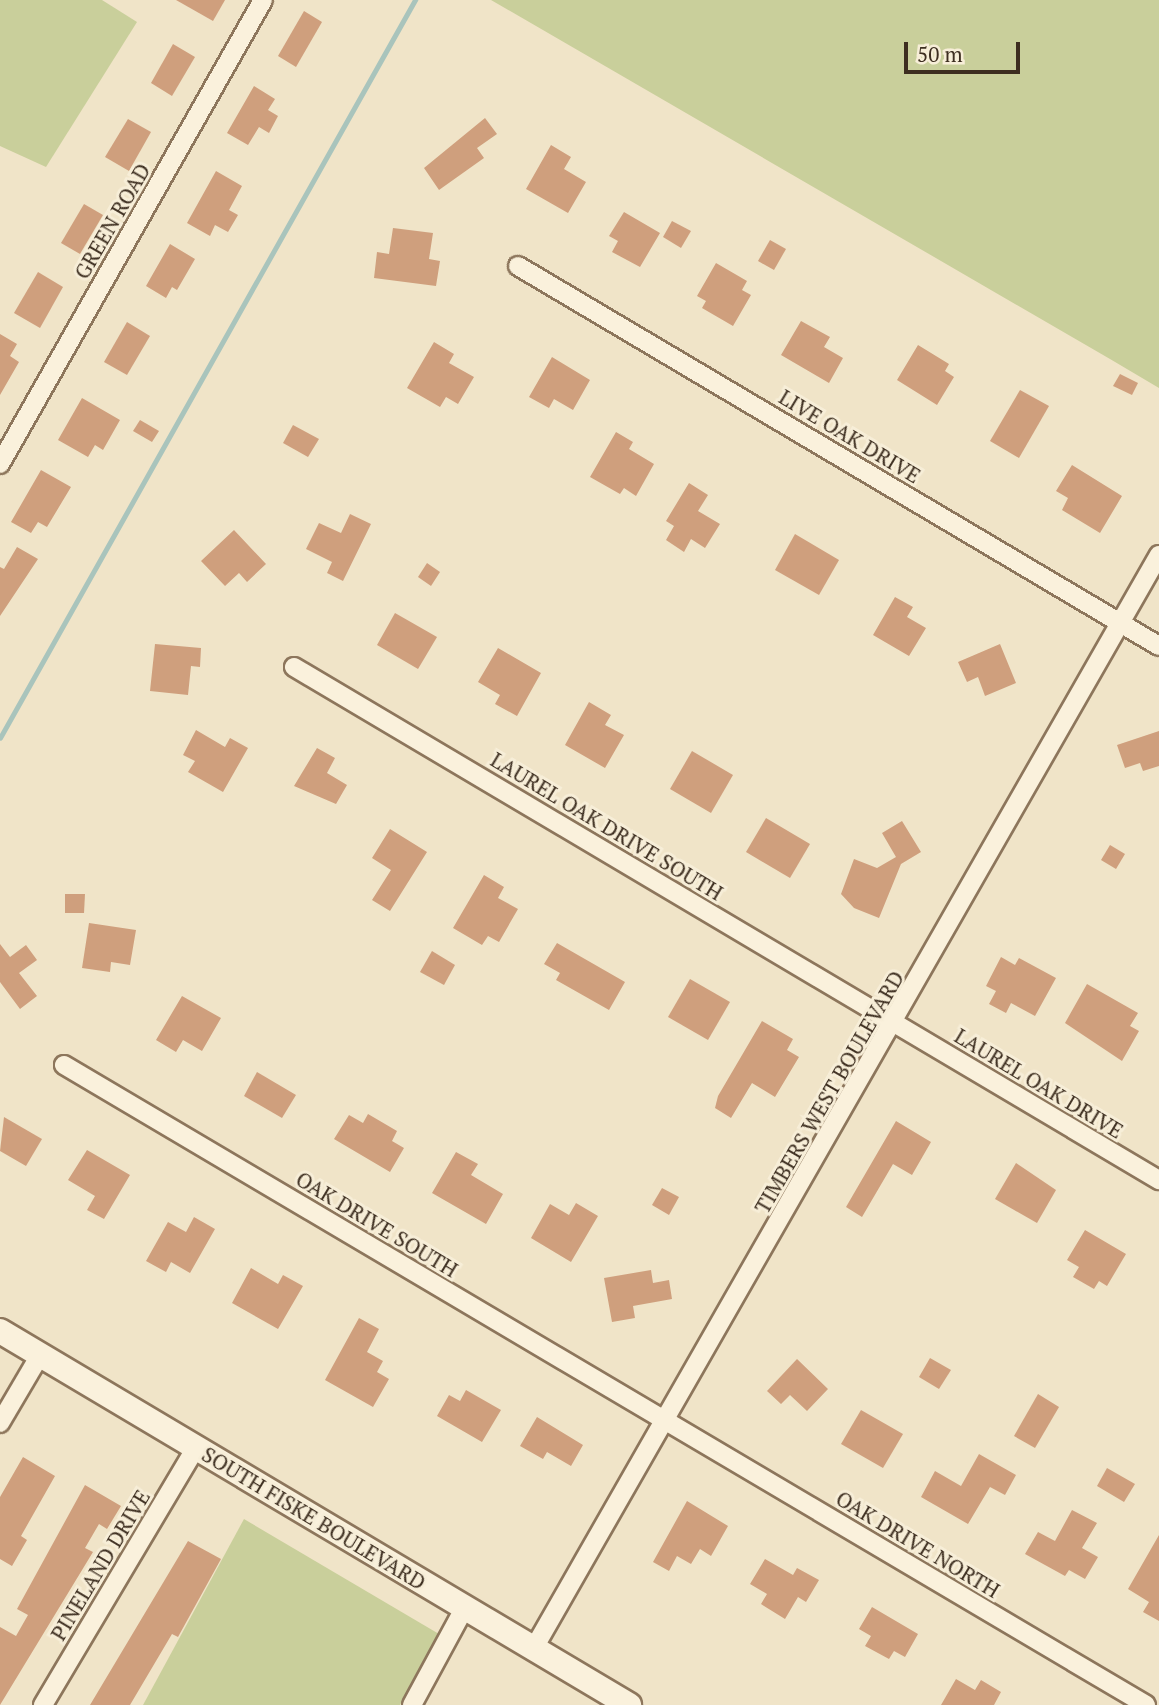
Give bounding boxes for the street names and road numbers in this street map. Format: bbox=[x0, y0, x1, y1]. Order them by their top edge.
street label: GREEN ROAD bbox=[69, 159, 155, 283]
street label: LIVE OAK DRIVE bbox=[775, 384, 925, 488]
street label: LAUREL OAK DRIVE SOUTH bbox=[486, 747, 728, 905]
street label: TIMBERS WEST BOULEVARD bbox=[749, 966, 909, 1218]
street label: LAUREL OAK DRIVE bbox=[950, 1023, 1128, 1143]
street label: OAK DRIVE SOUTH bbox=[292, 1166, 462, 1282]
street label: SOUTH FISKE BOULEVARD bbox=[198, 1441, 430, 1595]
street label: PINELAND DRIVE bbox=[45, 1485, 155, 1645]
street label: OAK DRIVE NORTH bbox=[832, 1485, 1004, 1603]

